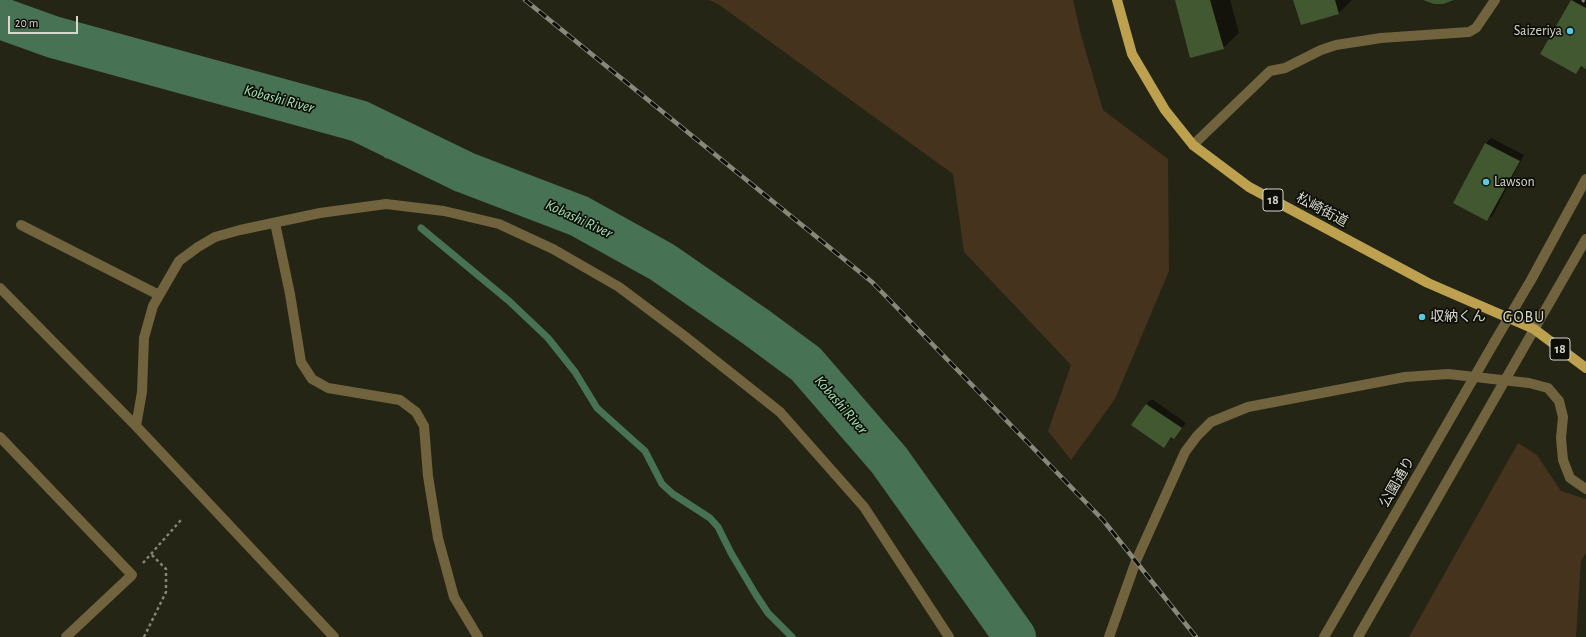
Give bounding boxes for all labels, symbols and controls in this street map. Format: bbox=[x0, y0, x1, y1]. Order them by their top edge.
scale bar bbox=[10, 8, 80, 34]
text: 20 m bbox=[15, 17, 38, 29]
place label: Saizeriya bbox=[1514, 23, 1562, 39]
marker: Saizeriya bbox=[1565, 26, 1575, 36]
water label: Kobashi River bbox=[242, 81, 316, 117]
place label: Lawson bbox=[1494, 174, 1535, 190]
marker: Lawson bbox=[1481, 177, 1491, 187]
road number: 18 bbox=[1263, 189, 1283, 211]
street label: 松崎街道 bbox=[1293, 189, 1351, 231]
water label: Kobashi River bbox=[543, 196, 615, 242]
district label: GOBU bbox=[1503, 307, 1545, 327]
place label: 収納くん bbox=[1430, 309, 1486, 325]
marker: 収納くん bbox=[1417, 312, 1427, 322]
road number: 18 bbox=[1550, 338, 1570, 360]
water label: Kobashi River bbox=[811, 372, 871, 438]
street label: 公園通り bbox=[1376, 454, 1418, 510]

